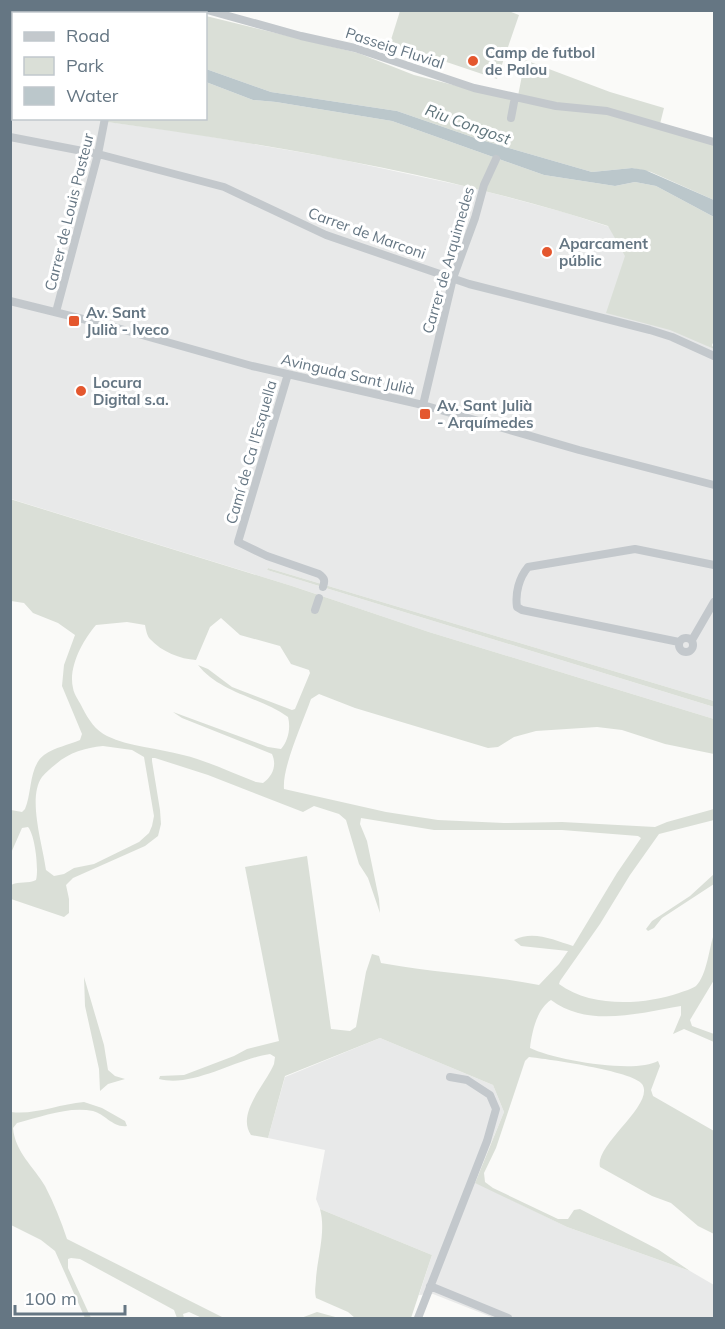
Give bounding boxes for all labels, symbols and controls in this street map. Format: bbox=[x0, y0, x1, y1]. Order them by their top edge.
legend bbox=[12, 12, 207, 120]
street label: Passeig Fluvial bbox=[343, 23, 447, 73]
text: Road bbox=[66, 24, 110, 47]
place label: Camp de futbol de Palou bbox=[485, 43, 595, 79]
text: Park bbox=[66, 54, 105, 77]
marker: Camp de futbol de Palou bbox=[466, 54, 480, 68]
text: Water bbox=[66, 84, 119, 107]
water label: Riu Congost bbox=[423, 99, 514, 149]
street label: Carrer de Louis Pasteur bbox=[40, 131, 98, 293]
street label: Carrer de Arquimedes bbox=[418, 184, 478, 336]
street label: Carrer de Marconi bbox=[306, 203, 428, 263]
place label: Aparcament públic bbox=[559, 234, 648, 270]
marker: Aparcament públic bbox=[540, 245, 554, 259]
place label: Av. Sant Julià - Iveco bbox=[86, 303, 169, 339]
marker: Av. Sant Julià - Iveco bbox=[67, 314, 81, 328]
street label: Avinguda Sant Julià bbox=[279, 349, 417, 399]
place label: Locura Digital s.a. bbox=[93, 373, 169, 409]
street label: Camí de Ca l'Esquella bbox=[221, 378, 281, 526]
marker: Locura Digital s.a. bbox=[74, 384, 88, 398]
place label: Av. Sant Julià - Arquímedes bbox=[437, 396, 534, 432]
marker: Av. Sant Julià - Arquímedes bbox=[418, 407, 432, 421]
scale bar bbox=[15, 1278, 124, 1316]
text: 100 m bbox=[24, 1287, 77, 1310]

